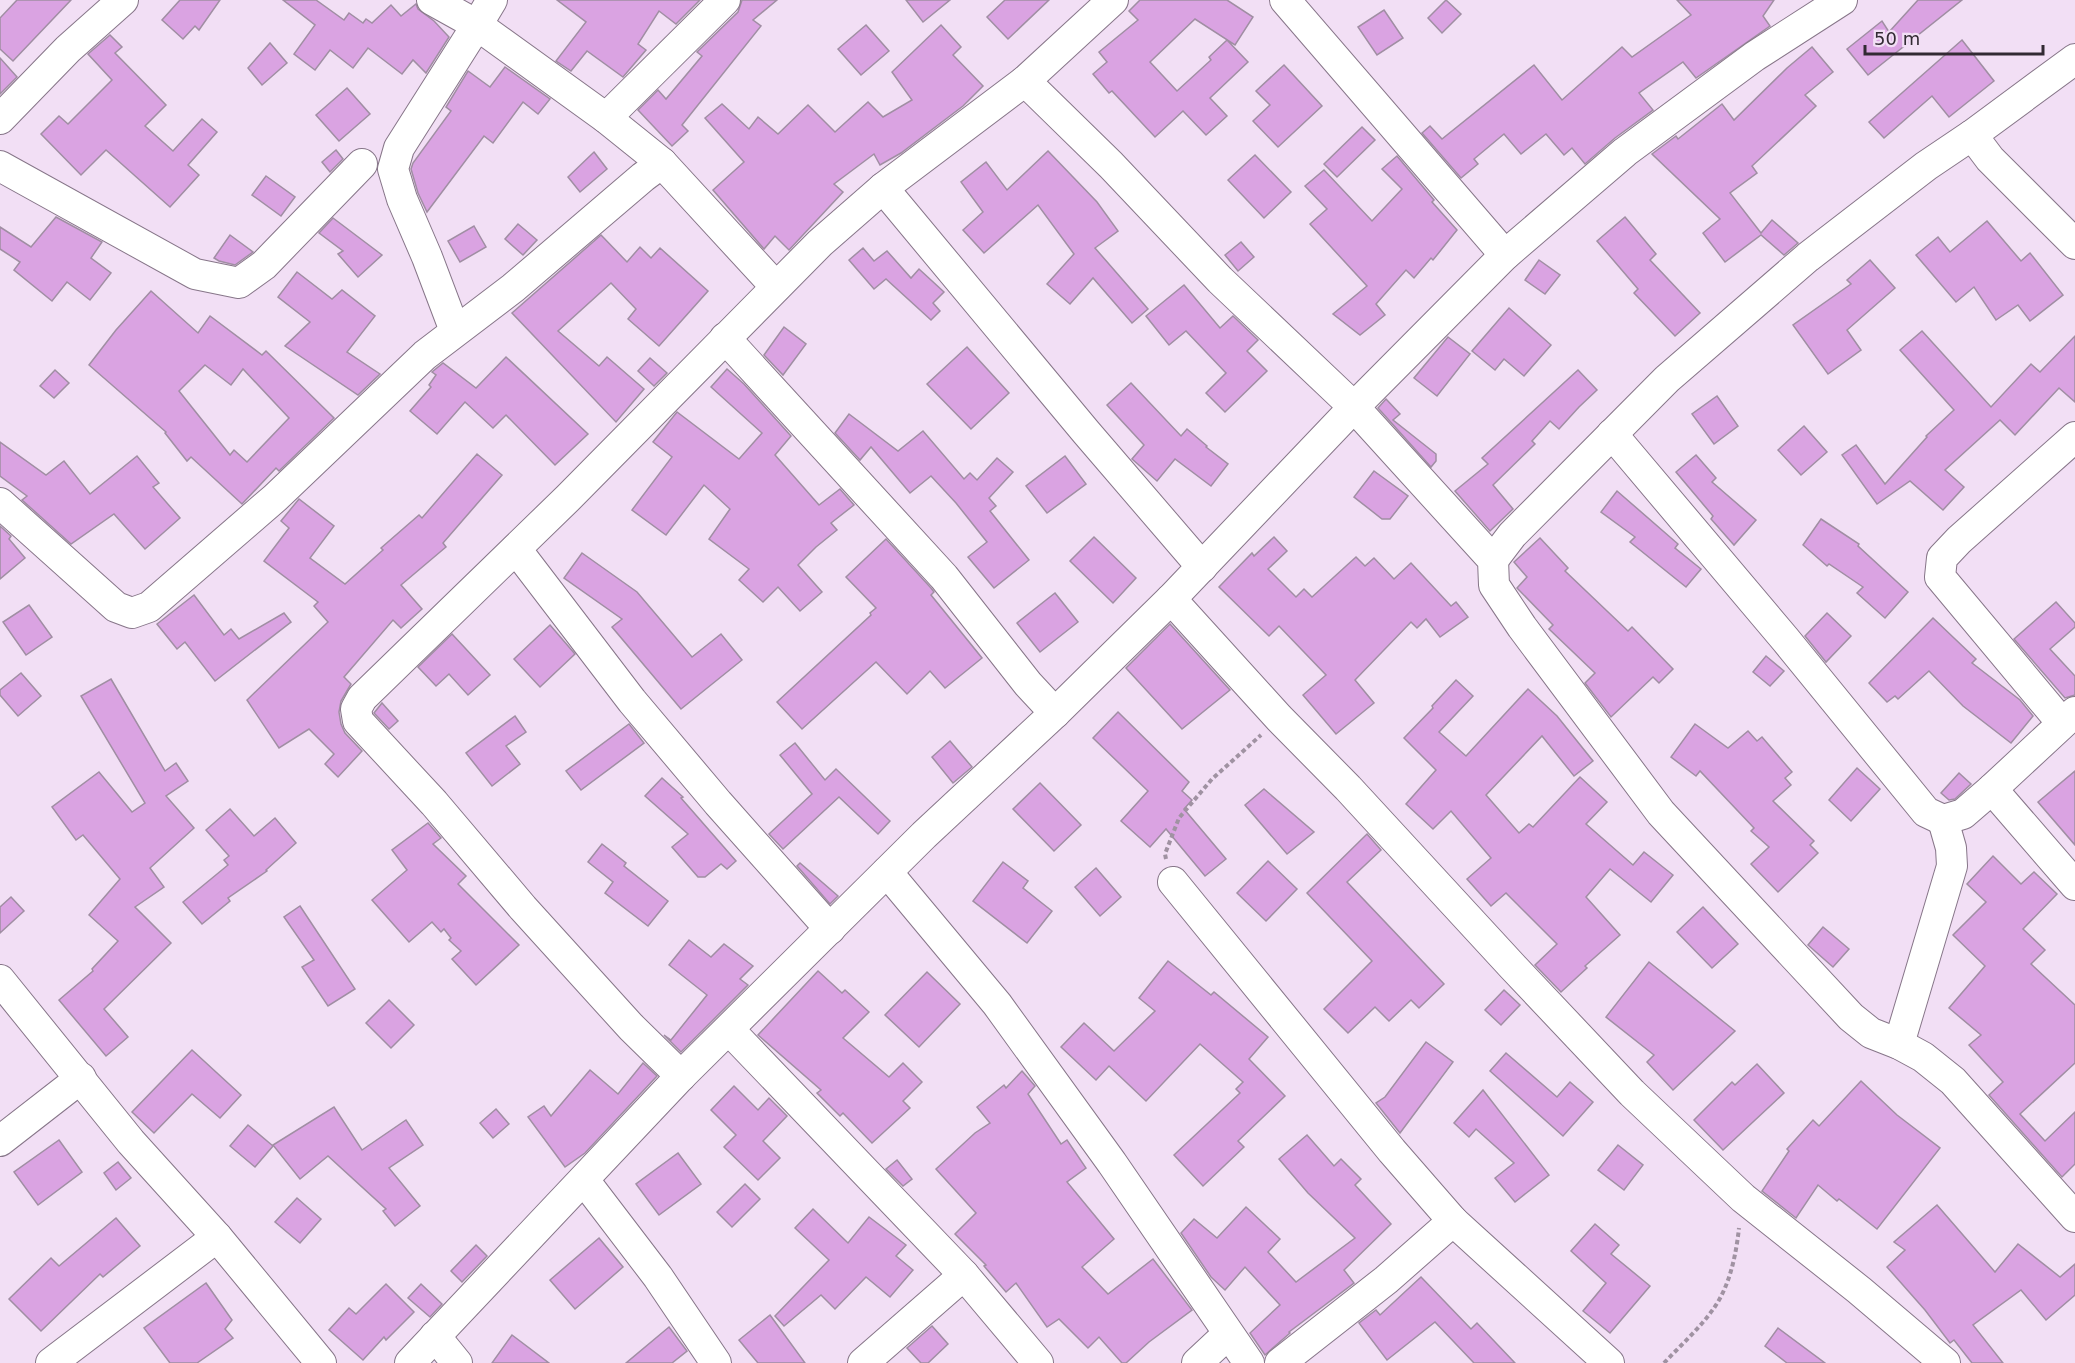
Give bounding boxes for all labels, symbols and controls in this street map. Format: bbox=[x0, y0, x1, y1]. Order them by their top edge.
scale bar bbox=[1865, 18, 2044, 56]
text: 50 m bbox=[1874, 28, 1920, 49]

